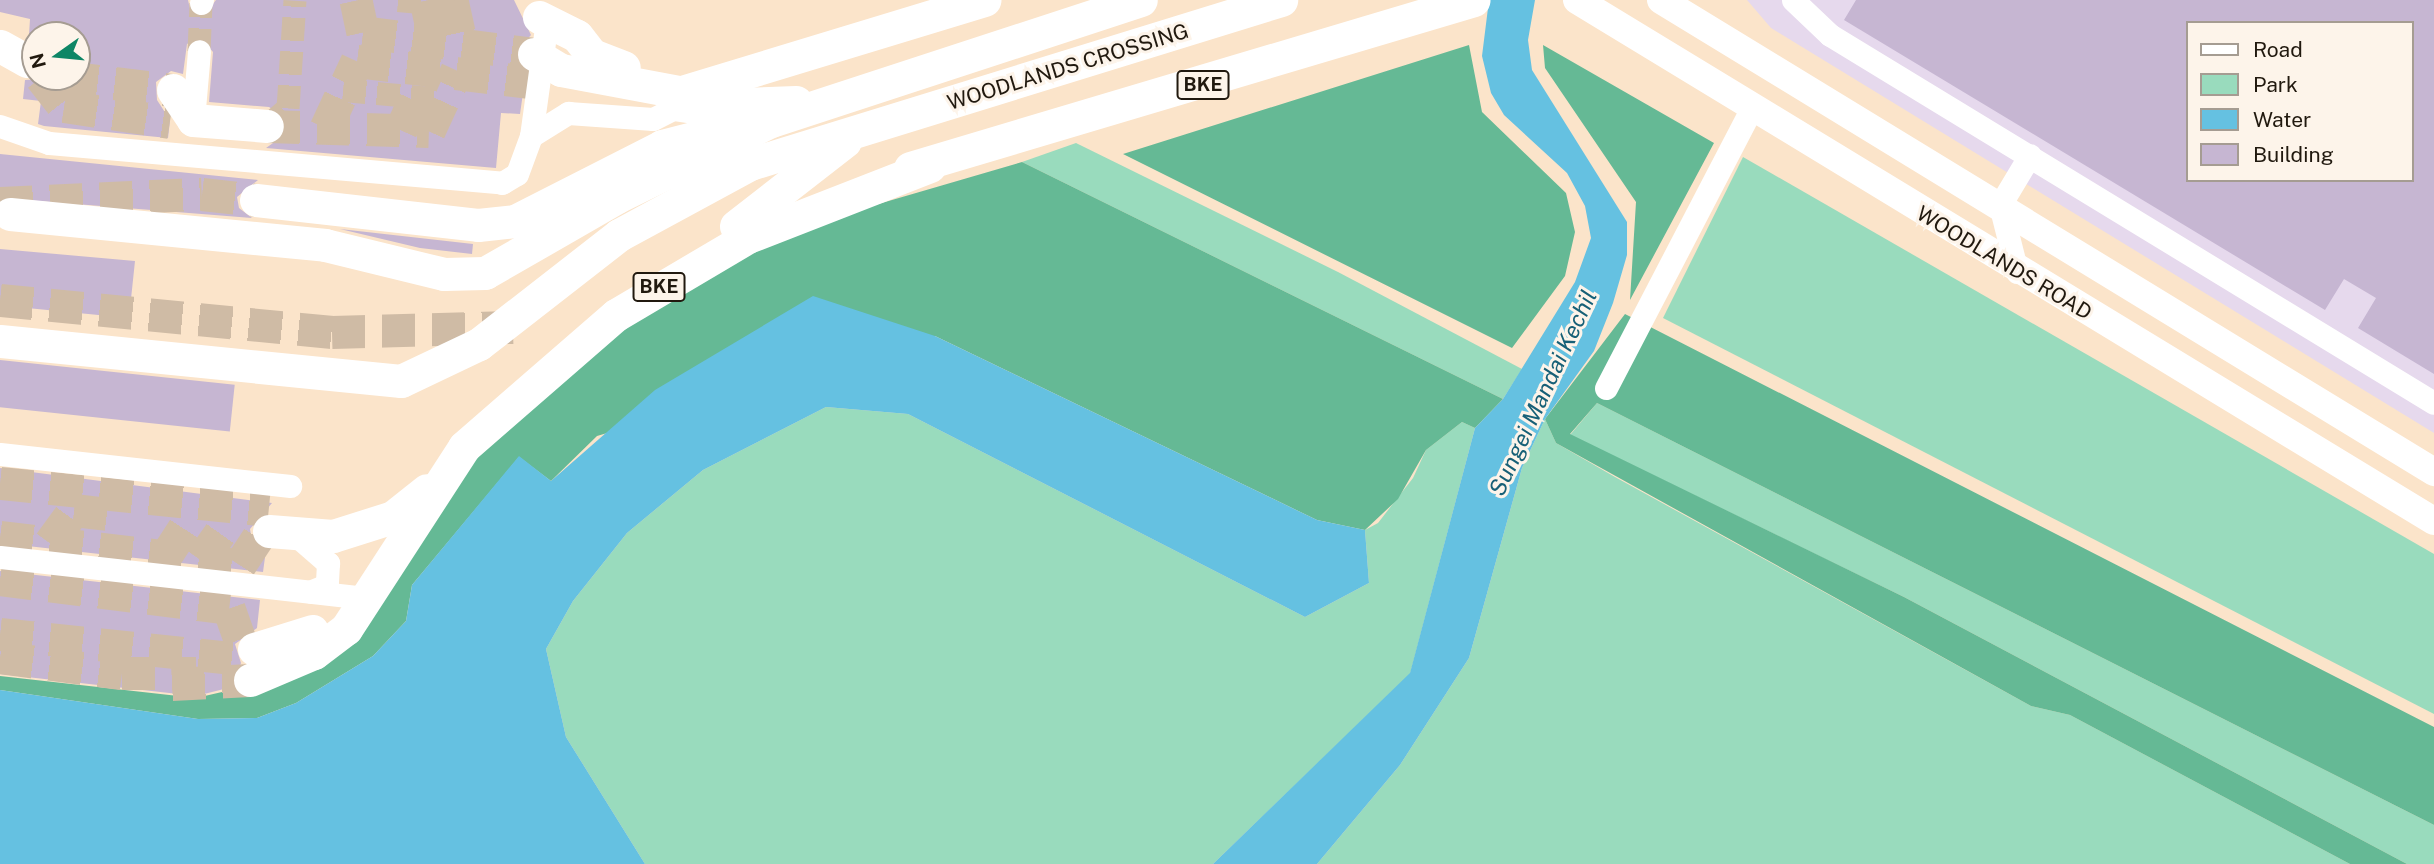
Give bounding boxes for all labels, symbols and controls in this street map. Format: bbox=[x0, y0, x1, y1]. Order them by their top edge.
street label: WOODLANDS CROSSING bbox=[944, 18, 1192, 116]
north arrow bbox=[21, 21, 91, 91]
legend bbox=[2186, 21, 2413, 182]
text: Road bbox=[2253, 37, 2303, 62]
text: N bbox=[25, 51, 50, 71]
road number: BKE bbox=[1175, 69, 1231, 100]
text: Park bbox=[2253, 72, 2298, 97]
text: Water bbox=[2253, 107, 2311, 132]
text: Building bbox=[2253, 142, 2334, 167]
street label: WOODLANDS ROAD bbox=[1912, 201, 2096, 325]
road number: BKE bbox=[631, 272, 687, 302]
water label: Sungei Mandai Kechil bbox=[1483, 286, 1603, 500]

